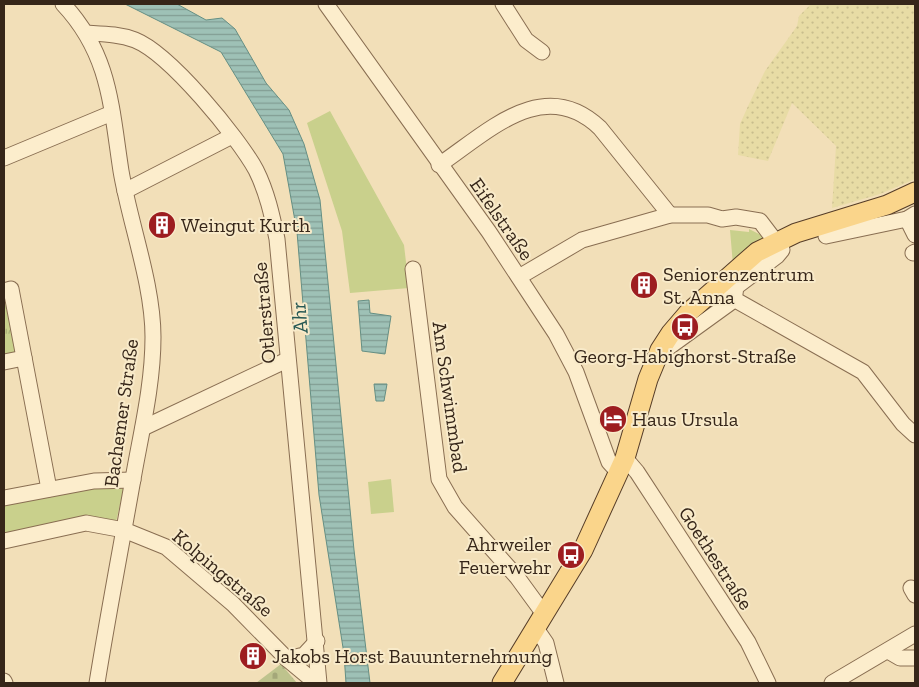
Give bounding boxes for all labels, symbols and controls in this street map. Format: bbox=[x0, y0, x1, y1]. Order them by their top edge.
street label: Eifelstraße bbox=[465, 173, 539, 265]
building icon: Weingut Kurth bbox=[147, 210, 177, 240]
place label: Weingut Kurth bbox=[181, 213, 311, 237]
street label: Otlerstraße bbox=[248, 261, 280, 365]
place label: Seniorenzentrum St. Anna bbox=[663, 262, 815, 309]
building icon: Seniorenzentrum St. Anna bbox=[629, 270, 659, 300]
water label: Ahr bbox=[285, 301, 313, 336]
bus stop icon: Georg-Habighorst-Straße bbox=[670, 312, 700, 342]
street label: Am Schwimmbad bbox=[428, 320, 472, 474]
street label: Bachemer Straße bbox=[99, 337, 143, 489]
place label: Georg-Habighorst-Straße bbox=[574, 344, 796, 368]
hotel icon: Haus Ursula bbox=[598, 404, 628, 434]
place label: Haus Ursula bbox=[632, 407, 739, 431]
street label: Goethestraße bbox=[674, 502, 758, 614]
street label: Kolpingstraße bbox=[168, 524, 278, 622]
place label: Ahrweiler Feuerwehr bbox=[459, 532, 552, 579]
bus stop icon: Ahrweiler Feuerwehr bbox=[556, 540, 586, 570]
building icon: Jakobs Horst Bauunternehmung bbox=[238, 641, 268, 671]
place label: Jakobs Horst Bauunternehmung bbox=[272, 644, 552, 668]

